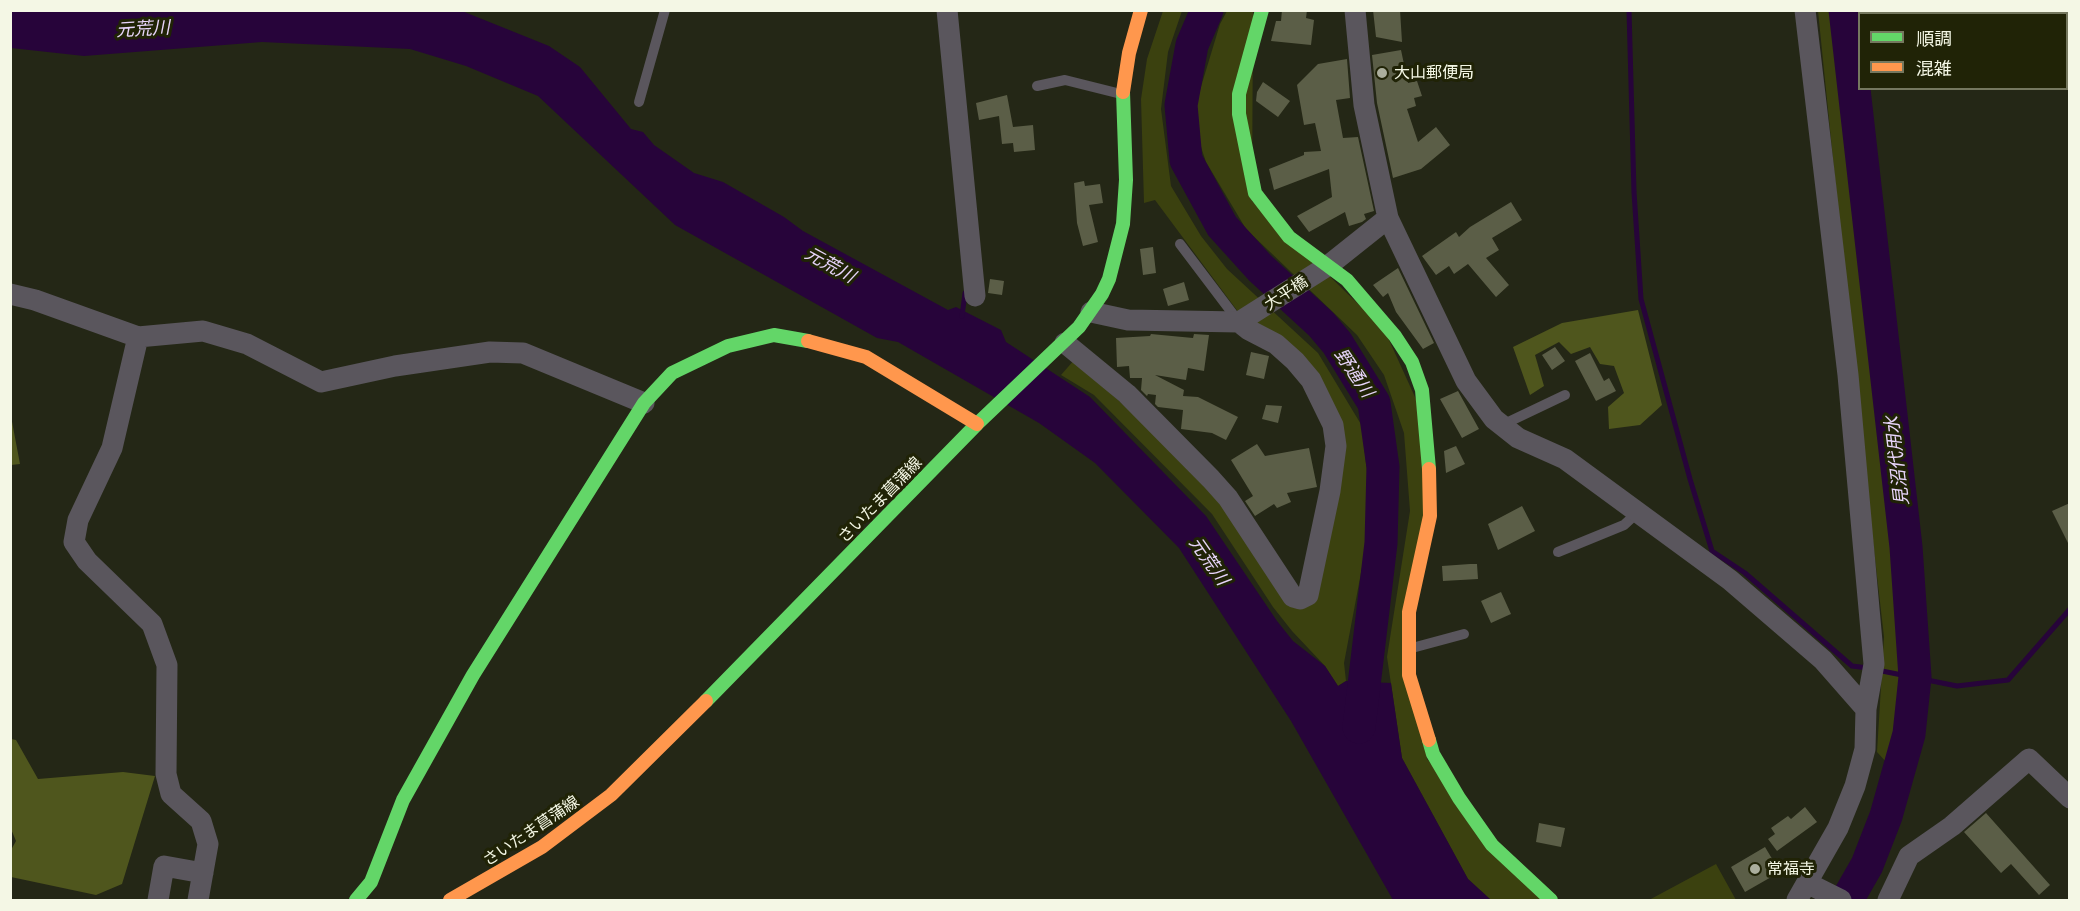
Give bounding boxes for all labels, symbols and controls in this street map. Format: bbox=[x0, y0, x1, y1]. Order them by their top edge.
legend bbox=[1858, 12, 2068, 90]
water label: 元荒川 bbox=[115, 17, 171, 41]
text: 順調 bbox=[1916, 27, 1952, 49]
text: 混雑 bbox=[1916, 57, 1952, 79]
place label: 大山郵便局 bbox=[1394, 63, 1474, 83]
marker: 大山郵便局 bbox=[1375, 66, 1389, 80]
water label: 元荒川 bbox=[801, 242, 859, 288]
street label: 大平橋 bbox=[1261, 272, 1311, 314]
water label: 野通川 bbox=[1330, 345, 1378, 401]
water label: 見沼代用水 bbox=[1881, 415, 1913, 507]
street label: さいたま菖蒲線 bbox=[834, 453, 926, 547]
water label: 元荒川 bbox=[1185, 533, 1233, 589]
street label: さいたま菖蒲線 bbox=[479, 792, 583, 870]
place label: 常福寺 bbox=[1767, 859, 1815, 879]
marker: 常福寺 bbox=[1748, 862, 1762, 876]

